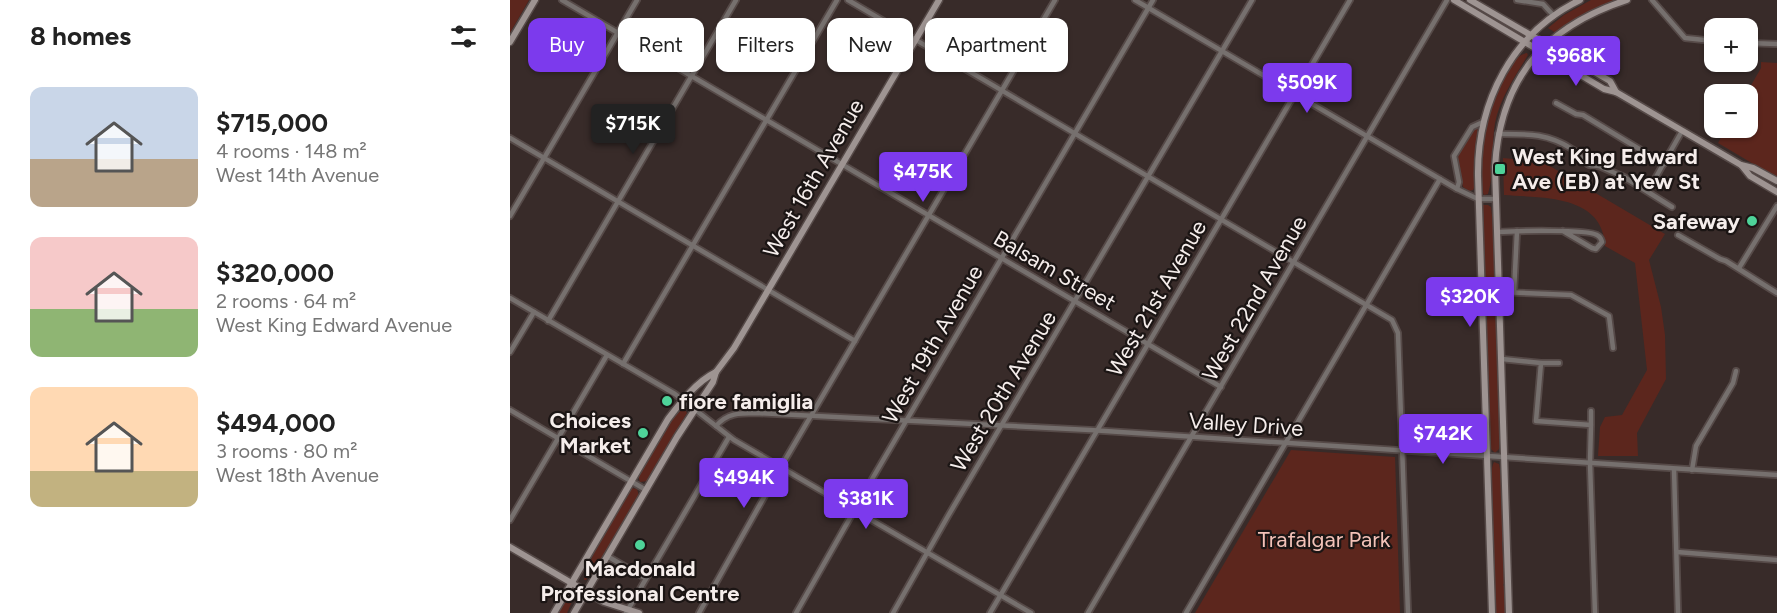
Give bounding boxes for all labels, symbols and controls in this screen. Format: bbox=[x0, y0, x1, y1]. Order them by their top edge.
chip: Buy bbox=[528, 18, 606, 72]
chip: Rent bbox=[618, 18, 704, 72]
chip: Filters bbox=[716, 18, 815, 72]
chip: New bbox=[827, 18, 913, 72]
chip: Apartment bbox=[925, 18, 1068, 72]
map controls bbox=[1704, 18, 1758, 138]
button: + bbox=[1704, 18, 1758, 72]
text: 8 homes bbox=[30, 20, 131, 52]
icon: filters bbox=[447, 20, 480, 53]
pin: $968K bbox=[1534, 36, 1618, 87]
text: $968K bbox=[1546, 43, 1606, 67]
pin: $509K bbox=[1265, 63, 1349, 114]
text: $509K bbox=[1277, 70, 1337, 94]
button: − bbox=[1704, 84, 1758, 138]
street label: West 16th Avenue bbox=[757, 94, 870, 262]
pin: $715K bbox=[591, 104, 675, 155]
text: $715,000 bbox=[216, 107, 328, 139]
icon: home bbox=[78, 111, 150, 183]
text: $715K bbox=[605, 111, 661, 135]
text: 4 rooms · 148 m² bbox=[216, 139, 367, 163]
place label: West King Edward Ave (EB) at Yew St bbox=[1512, 143, 1700, 195]
pin: $475K bbox=[881, 152, 965, 203]
text: $475K bbox=[893, 159, 953, 183]
marker: West King Edward Ave (EB) at Yew St bbox=[1493, 162, 1507, 176]
text: West 14th Avenue bbox=[216, 163, 379, 187]
place label: Safeway bbox=[1653, 208, 1740, 235]
street label: West 22nd Avenue bbox=[1196, 211, 1313, 385]
marker: Safeway bbox=[1745, 214, 1759, 228]
street label: West 21st Avenue bbox=[1101, 215, 1212, 381]
street label: Balsam Street bbox=[989, 225, 1121, 316]
text: $320,000 bbox=[216, 257, 334, 289]
street label: West 19th Avenue bbox=[876, 260, 989, 428]
icon: home bbox=[78, 261, 150, 333]
pin: $320K bbox=[1428, 277, 1512, 328]
text: $320K bbox=[1440, 284, 1500, 308]
text: 2 rooms · 64 m² bbox=[216, 289, 356, 313]
street label: West 20th Avenue bbox=[945, 306, 1062, 477]
text: West King Edward Avenue bbox=[216, 313, 452, 337]
place label: fiore famiglia bbox=[679, 388, 813, 415]
marker: fiore famiglia bbox=[660, 394, 674, 408]
text: $494,000 bbox=[216, 407, 336, 439]
place label: Choices Market bbox=[550, 407, 631, 459]
street label: Valley Drive bbox=[1188, 407, 1304, 442]
icon: home bbox=[78, 411, 150, 483]
pin: $742K bbox=[1401, 414, 1485, 465]
text: $742K bbox=[1413, 421, 1473, 445]
marker: Choices Market bbox=[636, 426, 650, 440]
text: 3 rooms · 80 m² bbox=[216, 439, 357, 463]
pin: $494K bbox=[702, 458, 786, 509]
text: West 18th Avenue bbox=[216, 463, 379, 487]
text: $494K bbox=[713, 465, 775, 489]
pin: $381K bbox=[824, 479, 908, 530]
text: $381K bbox=[838, 486, 894, 510]
park label: Trafalgar Park bbox=[1258, 526, 1391, 553]
marker: Macdonald Professional Centre bbox=[633, 538, 647, 552]
place label: Macdonald Professional Centre bbox=[541, 555, 739, 607]

